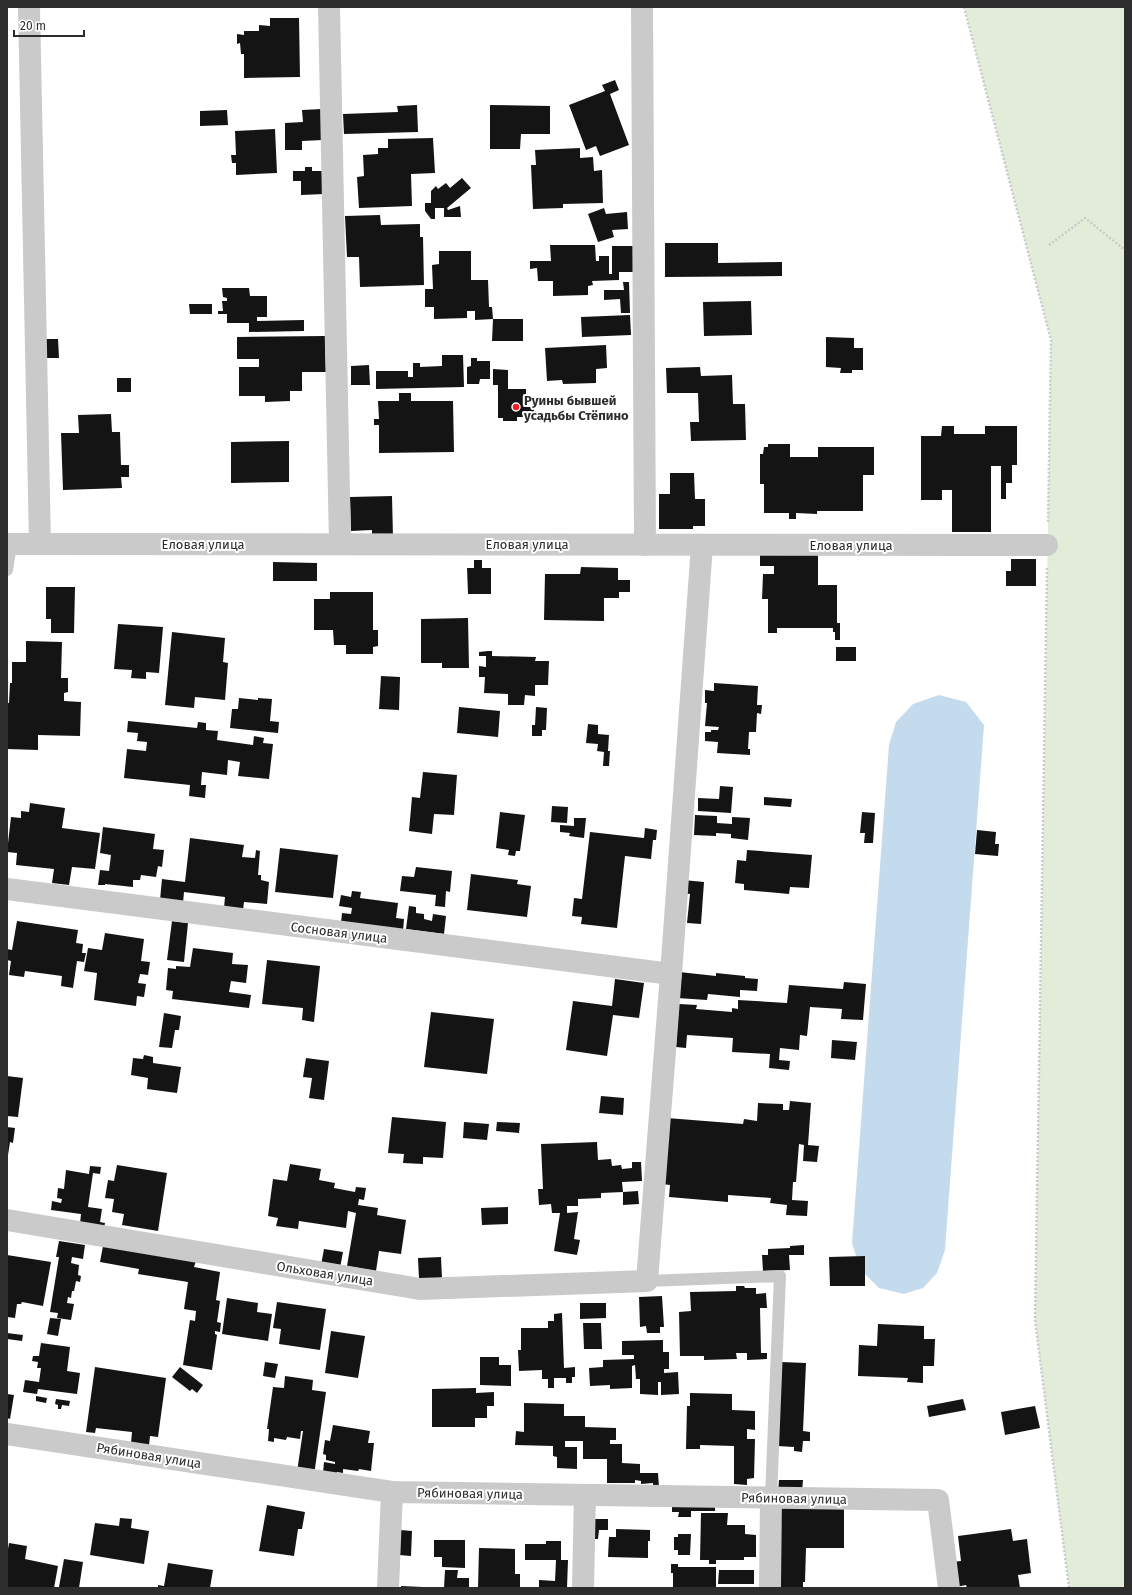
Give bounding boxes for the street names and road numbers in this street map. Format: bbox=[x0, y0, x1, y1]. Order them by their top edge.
street label: Еловая улица bbox=[161, 537, 245, 552]
street label: Еловая улица bbox=[485, 537, 569, 552]
street label: Еловая улица bbox=[809, 538, 893, 553]
street label: Сосновая улица bbox=[290, 919, 388, 946]
street label: Ольховая улица bbox=[275, 1258, 374, 1289]
street label: Рябиновая улица bbox=[95, 1440, 202, 1471]
street label: Рябиновая улица bbox=[417, 1485, 523, 1502]
street label: Рябиновая улица bbox=[741, 1490, 847, 1507]

